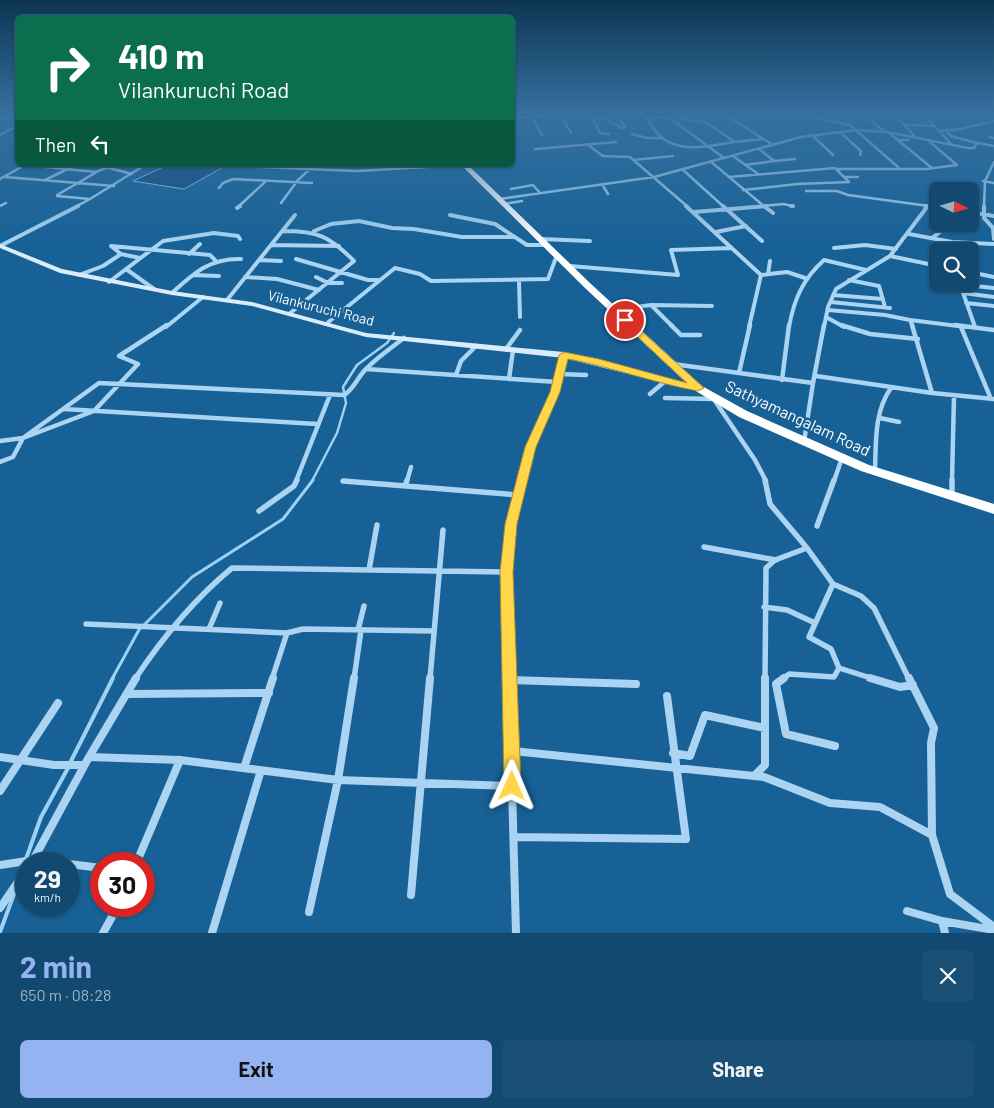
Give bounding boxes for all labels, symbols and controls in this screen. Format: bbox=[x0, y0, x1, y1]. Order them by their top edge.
text: 410 m bbox=[118, 34, 204, 76]
icon: right bbox=[35, 35, 100, 100]
text: Vilankuruchi Road bbox=[118, 76, 289, 102]
icon: left bbox=[86, 130, 114, 158]
text: Then bbox=[35, 133, 76, 156]
north arrow bbox=[929, 182, 979, 232]
map controls bbox=[929, 182, 979, 292]
button: search bbox=[929, 242, 979, 292]
street label: Vilankuruchi Road bbox=[266, 286, 376, 329]
pin bbox=[604, 299, 646, 341]
icon: arrive bbox=[611, 306, 639, 334]
street label: Sathyamangalam Road bbox=[723, 376, 874, 459]
position arrow bbox=[485, 759, 537, 811]
speed limit sign: 30 bbox=[90, 852, 155, 917]
text: 29 bbox=[34, 863, 61, 893]
text: km/h bbox=[34, 890, 61, 904]
text: 2 min bbox=[20, 948, 92, 984]
button: close bbox=[922, 950, 974, 1002]
text: 650 m · 08:28 bbox=[20, 985, 111, 1004]
button: Exit bbox=[20, 1040, 492, 1098]
button: Share bbox=[502, 1040, 974, 1098]

